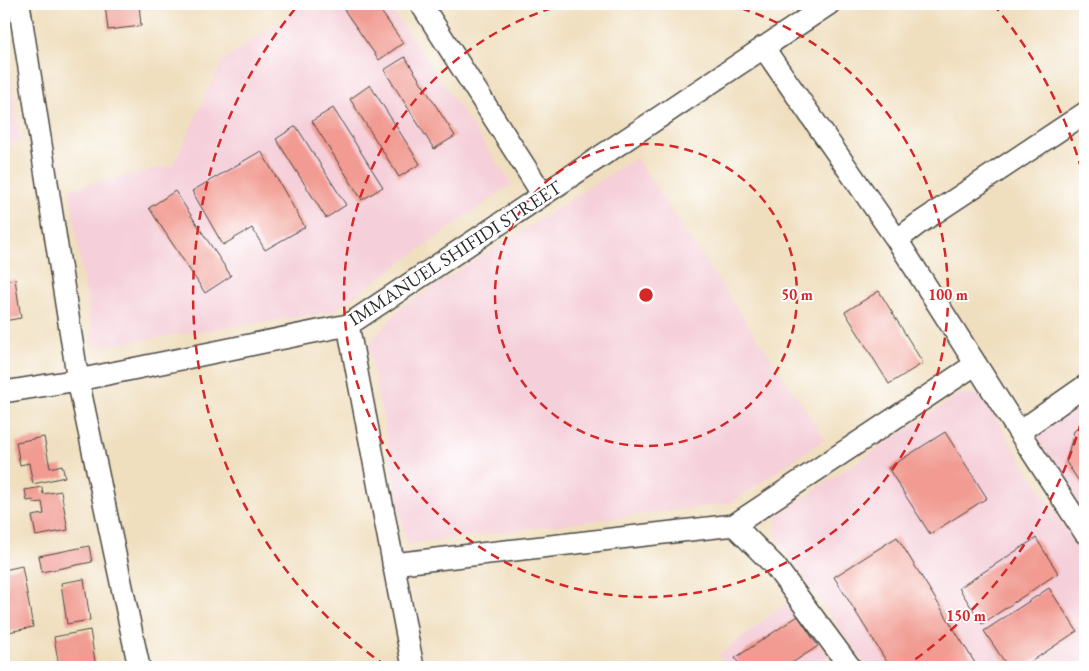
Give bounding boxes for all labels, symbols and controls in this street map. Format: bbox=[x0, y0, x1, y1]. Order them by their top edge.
street label: IMMANUEL SHIFIDI STREET bbox=[344, 174, 567, 331]
text: 50 m bbox=[781, 285, 813, 304]
text: 100 m bbox=[928, 285, 968, 304]
centre of rings bbox=[637, 286, 655, 304]
text: 150 m bbox=[946, 606, 986, 625]

